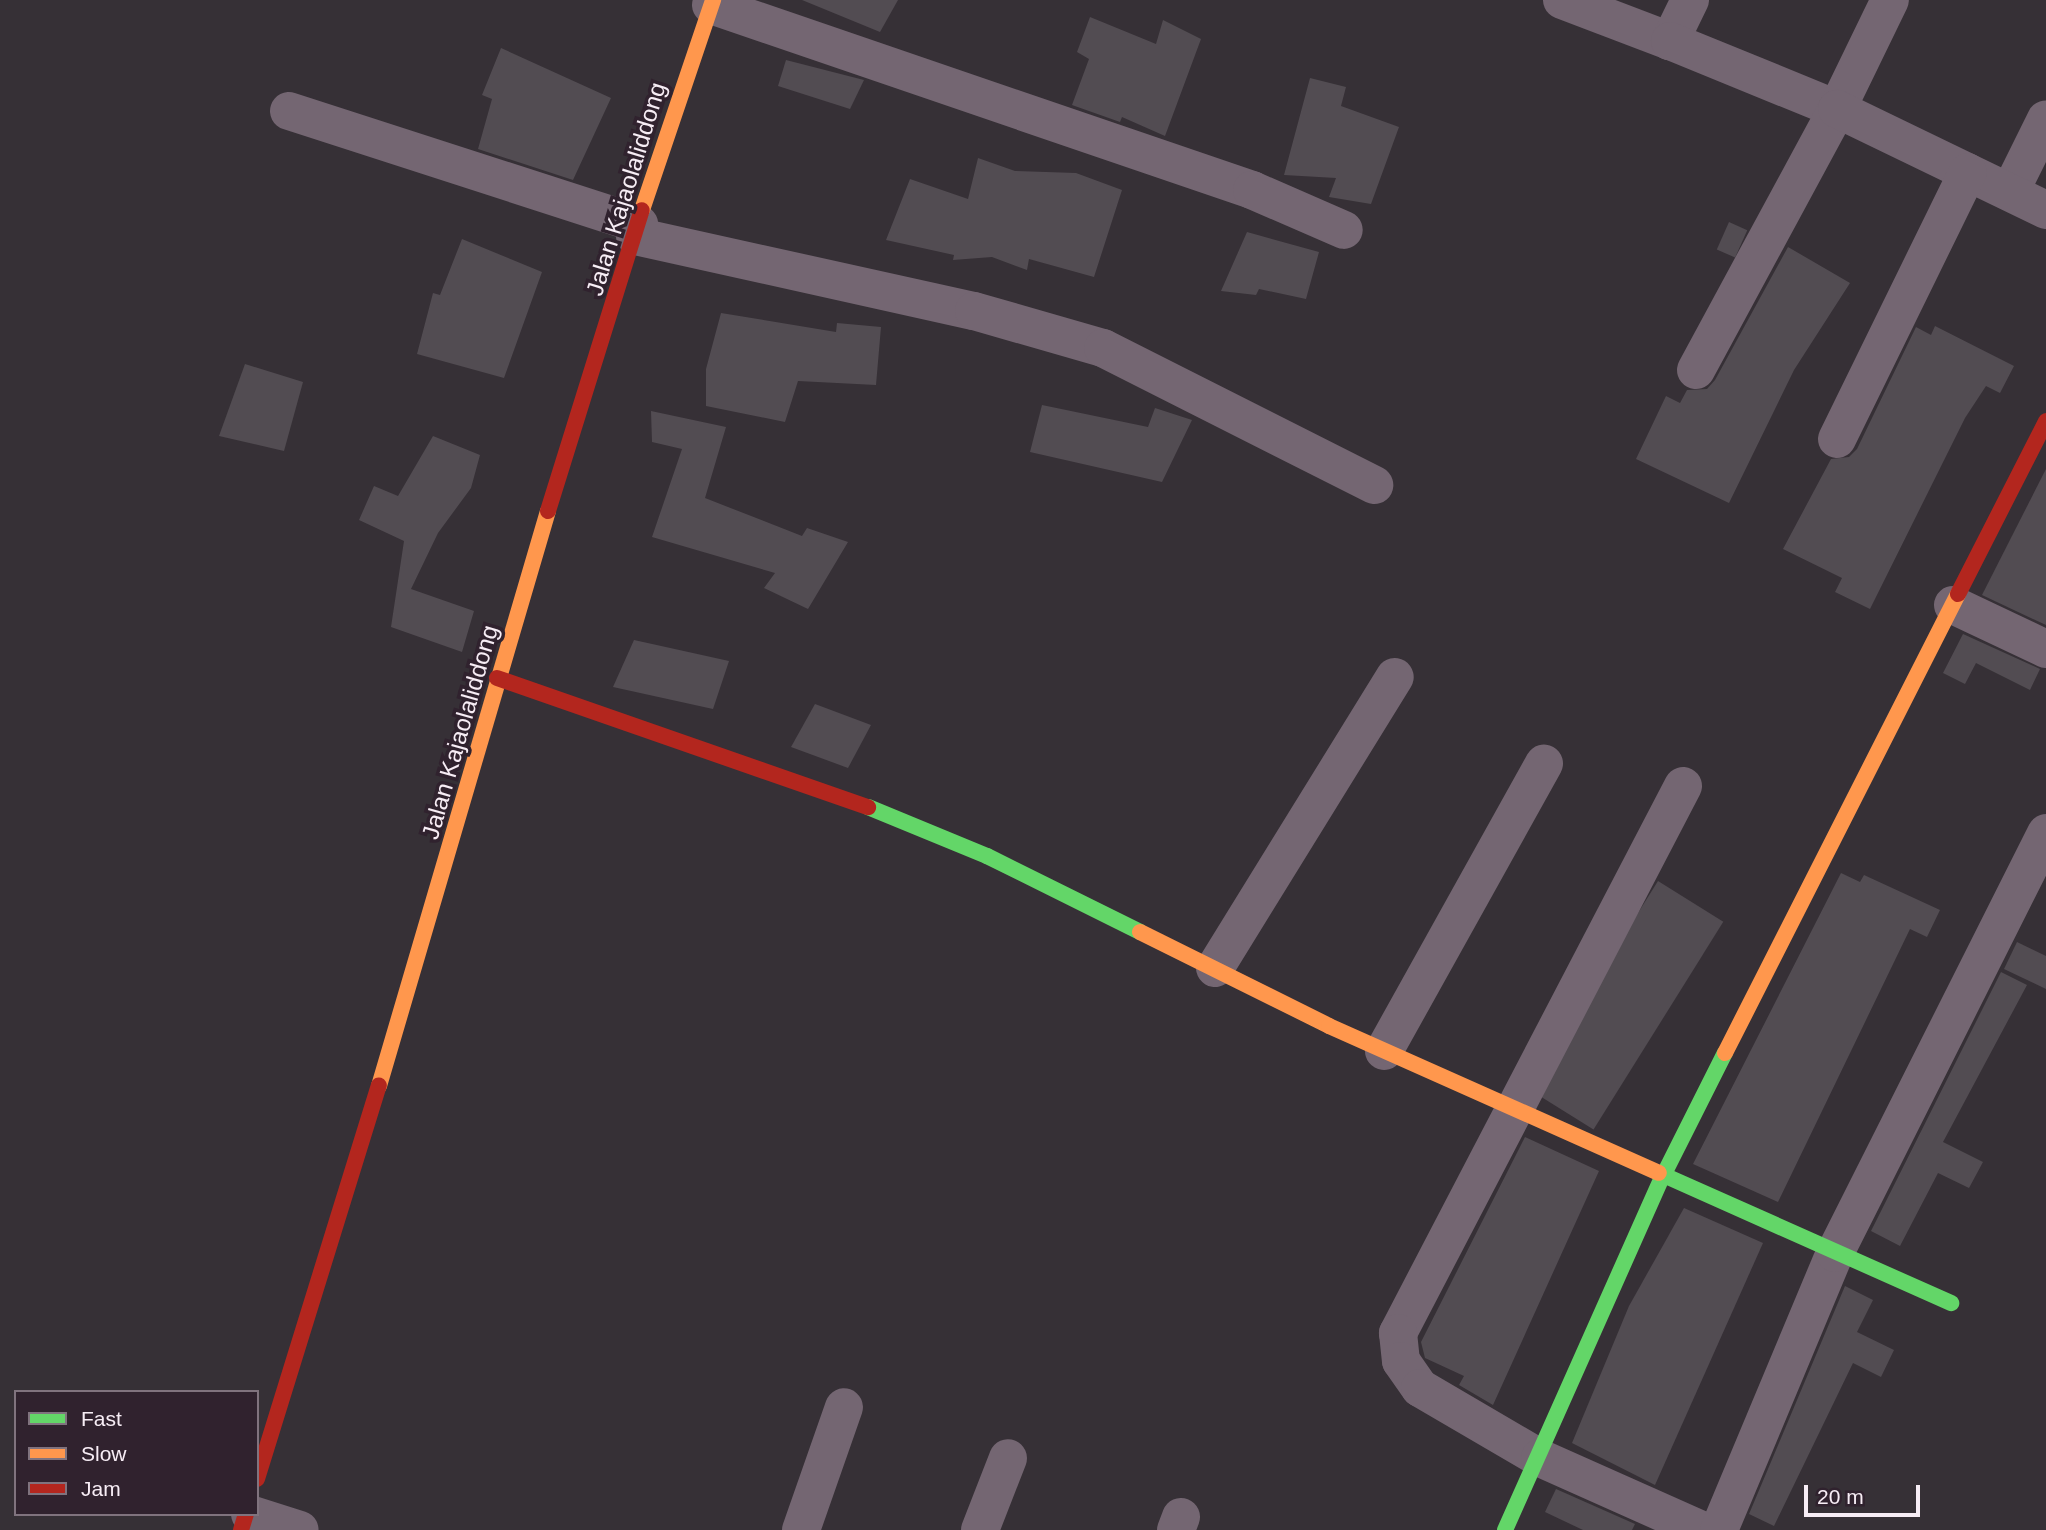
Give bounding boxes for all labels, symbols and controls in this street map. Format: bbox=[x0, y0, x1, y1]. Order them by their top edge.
street label: Jalan Kajaolaliddong bbox=[580, 79, 672, 299]
street label: Jalan Kajaolaliddong bbox=[416, 622, 504, 842]
legend bbox=[14, 1390, 259, 1516]
text: Fast bbox=[81, 1407, 122, 1430]
text: Slow bbox=[81, 1442, 127, 1465]
scale bar bbox=[1808, 1470, 1924, 1514]
text: Jam bbox=[81, 1477, 121, 1500]
text: 20 m bbox=[1817, 1485, 1864, 1508]

